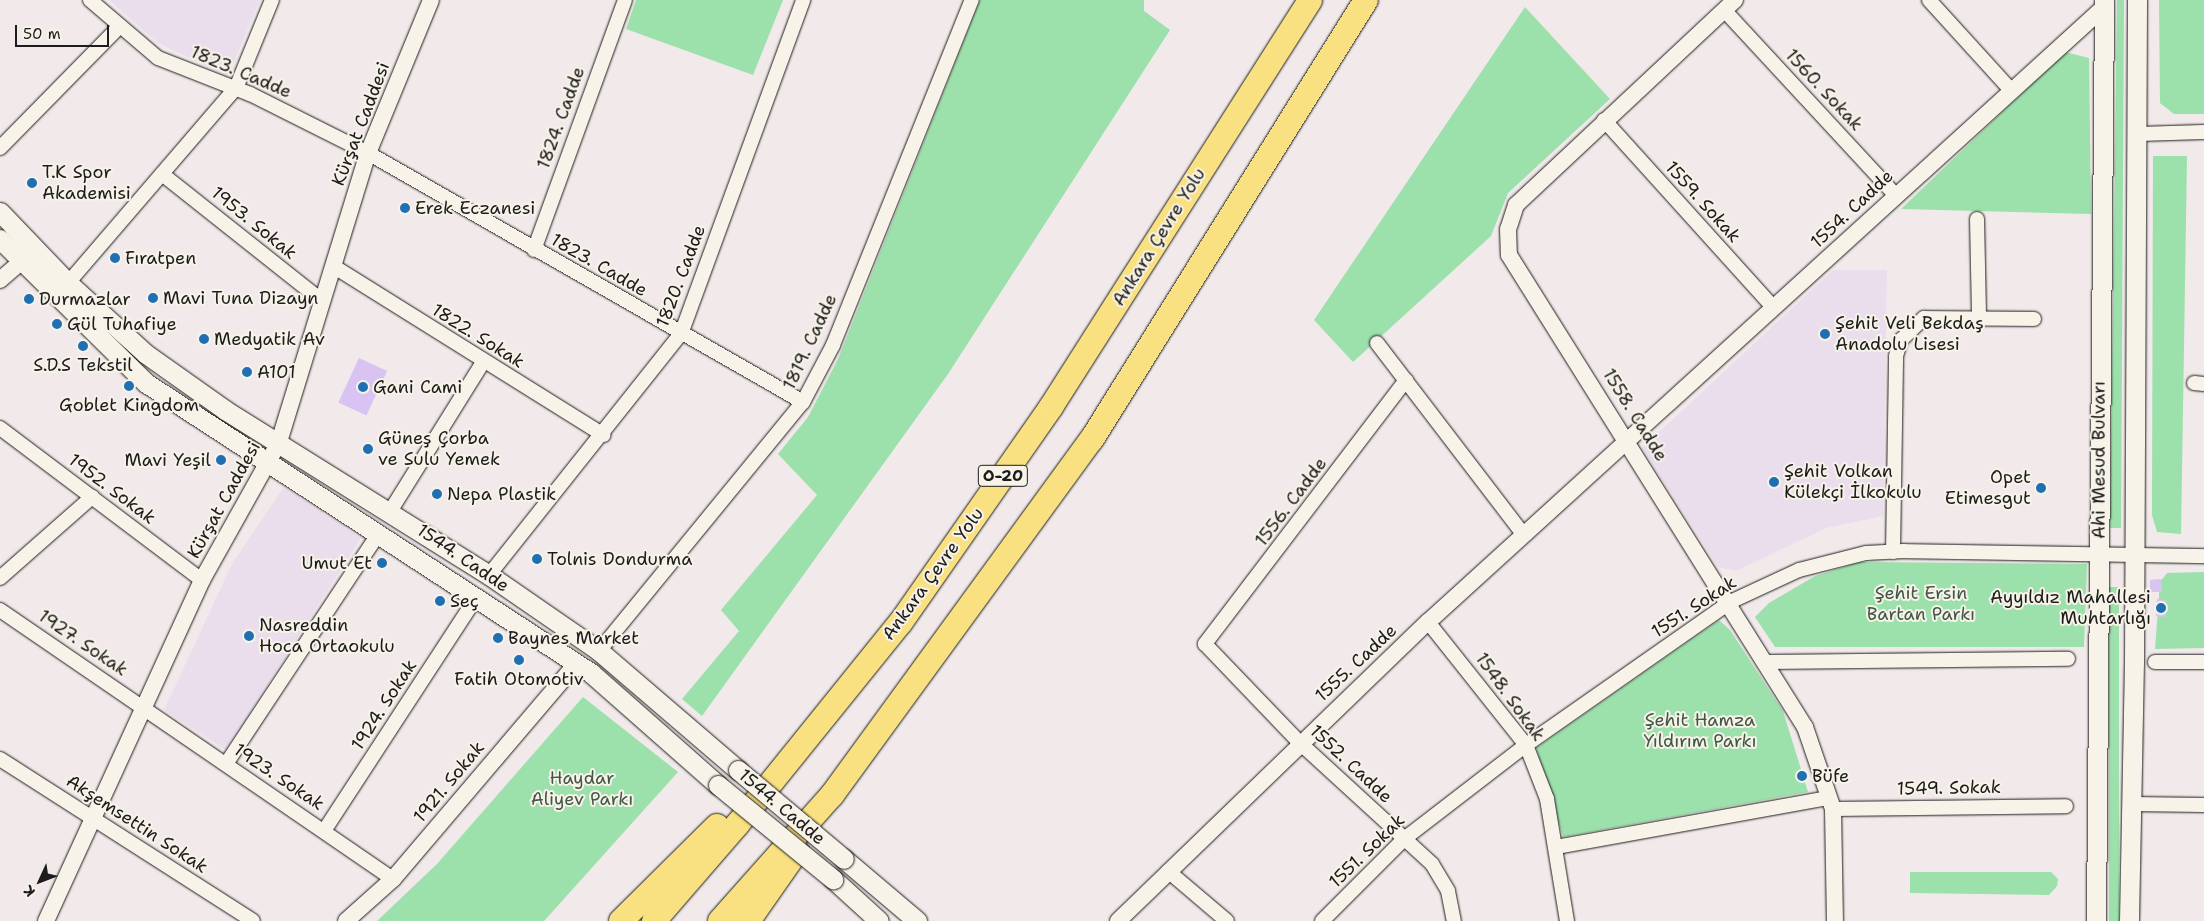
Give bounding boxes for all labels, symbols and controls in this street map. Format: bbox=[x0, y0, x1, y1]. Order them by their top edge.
scale bar bbox=[18, 15, 111, 47]
text: 50 m bbox=[23, 24, 61, 44]
street label: 1823. Cadde bbox=[187, 41, 295, 103]
street label: 1560. Sokak bbox=[1781, 45, 1867, 135]
street label: Kürşat Caddesi bbox=[328, 59, 394, 189]
street label: 1824. Cadde bbox=[533, 64, 589, 172]
street label: 1559. Sokak bbox=[1661, 157, 1745, 247]
place label: T.K Spor Akademisi bbox=[42, 162, 131, 204]
street label: Ankara Çevre Yolu bbox=[1108, 164, 1210, 310]
street label: 1554. Cadde bbox=[1806, 165, 1898, 253]
marker: T.K Spor Akademisi bbox=[26, 177, 38, 189]
street label: 1953. Sokak bbox=[207, 182, 301, 264]
place label: Erek Eczanesi bbox=[415, 197, 535, 219]
marker: Erek Eczanesi bbox=[399, 202, 411, 214]
street label: 1820. Cadde bbox=[652, 222, 710, 330]
street label: 1823. Cadde bbox=[547, 229, 651, 301]
place label: Fıratpen bbox=[125, 247, 196, 269]
marker: Fıratpen bbox=[109, 252, 121, 264]
place label: Mavi Tuna Dizayn bbox=[163, 287, 318, 309]
place label: Durmazlar bbox=[39, 288, 131, 310]
street label: 1819. Cadde bbox=[778, 291, 842, 393]
marker: Mavi Tuna Dizayn bbox=[147, 292, 159, 304]
marker: Durmazlar bbox=[23, 293, 35, 305]
street label: 1822. Sokak bbox=[428, 299, 528, 373]
place label: Gül Tuhafiye bbox=[67, 313, 177, 335]
place label: Şehit Veli Bekdaş Anadolu Lisesi bbox=[1835, 313, 1984, 356]
marker: Gül Tuhafiye bbox=[51, 318, 63, 330]
place label: Medyatik Av bbox=[214, 328, 325, 350]
marker: Şehit Veli Bekdaş Anadolu Lisesi bbox=[1819, 328, 1831, 340]
marker: Medyatik Av bbox=[198, 333, 210, 345]
marker: S.D.S Tekstil bbox=[77, 340, 89, 352]
place label: S.D.S Tekstil bbox=[33, 354, 133, 376]
place label: A101 bbox=[257, 361, 296, 383]
street label: 1558. Cadde bbox=[1598, 365, 1672, 465]
marker: A101 bbox=[241, 366, 253, 378]
place label: Gani Cami bbox=[373, 376, 462, 398]
marker: Goblet Kingdom bbox=[123, 380, 135, 392]
marker: Gani Cami bbox=[357, 381, 369, 393]
street label: Ahi Mesud Bulvarı bbox=[2088, 381, 2110, 539]
place label: Goblet Kingdom bbox=[59, 394, 199, 416]
place label: Güneş Çorba ve Sulu Yemek bbox=[378, 428, 500, 470]
street label: Kürşat Caddesi bbox=[183, 438, 265, 562]
marker: Güneş Çorba ve Sulu Yemek bbox=[362, 443, 374, 455]
street label: 1952. Sokak bbox=[64, 449, 160, 529]
place label: Mavi Yeşil bbox=[125, 449, 211, 471]
street label: 1556. Cadde bbox=[1251, 453, 1331, 551]
marker: Mavi Yeşil bbox=[215, 454, 227, 466]
place label: Şehit Volkan Külekçi İlkokulu bbox=[1784, 461, 1922, 504]
road number: O-20 bbox=[977, 462, 1029, 490]
place label: Opet Etimesgut bbox=[1945, 467, 2031, 509]
marker: Şehit Volkan Külekçi İlkokulu bbox=[1768, 476, 1780, 488]
marker: Opet Etimesgut bbox=[2035, 482, 2047, 494]
place label: Nepa Plastik bbox=[447, 483, 556, 505]
marker: Nepa Plastik bbox=[431, 488, 443, 500]
street label: Ankara Çevre Yolu bbox=[878, 503, 988, 645]
street label: 1544. Cadde bbox=[413, 519, 513, 597]
place label: Tolnis Dondurma bbox=[547, 548, 692, 570]
place label: Umut Et bbox=[302, 552, 372, 574]
marker: Tolnis Dondurma bbox=[531, 553, 543, 565]
marker: Umut Et bbox=[376, 557, 388, 569]
street label: 1551. Sokak bbox=[1647, 572, 1741, 642]
park label: Şehit Ersin Bartan Parkı bbox=[1867, 583, 1975, 626]
place label: Ayyıldız Mahallesi Muhtarlığı bbox=[1990, 587, 2151, 630]
place label: Seç bbox=[450, 590, 479, 612]
marker: Seç bbox=[434, 595, 446, 607]
marker: Ayyıldız Mahallesi Muhtarlığı bbox=[2155, 602, 2167, 614]
street label: 1927. Sokak bbox=[34, 605, 132, 681]
place label: Nasreddin Hoca Ortaokulu bbox=[259, 615, 395, 658]
street label: 1555. Cadde bbox=[1311, 620, 1401, 706]
place label: Baynes Market bbox=[508, 627, 639, 649]
marker: Nasreddin Hoca Ortaokulu bbox=[243, 630, 255, 642]
marker: Baynes Market bbox=[492, 632, 504, 644]
street label: 1548. Sokak bbox=[1471, 649, 1549, 745]
marker: Fatih Otomotiv bbox=[513, 654, 525, 666]
street label: 1924. Sokak bbox=[347, 656, 421, 754]
place label: Fatih Otomotiv bbox=[454, 668, 584, 690]
park label: Şehit Hamza Yıldırım Parkı bbox=[1643, 710, 1757, 752]
street label: 1552. Cadde bbox=[1305, 720, 1397, 808]
street label: 1921. Sokak bbox=[409, 737, 489, 827]
street label: 1923. Sokak bbox=[230, 739, 328, 815]
street label: 1544. Cadde bbox=[734, 764, 830, 850]
place label: Büfe bbox=[1812, 765, 1849, 787]
park label: Haydar Aliyev Parkı bbox=[531, 768, 633, 811]
street label: Akşemsettin Sokak bbox=[62, 770, 212, 878]
marker: Büfe bbox=[1796, 770, 1808, 782]
street label: 1549. Sokak bbox=[1897, 776, 2001, 800]
street label: 1551. Sokak bbox=[1325, 810, 1409, 892]
north arrow bbox=[15, 856, 65, 906]
text: K bbox=[19, 882, 39, 901]

